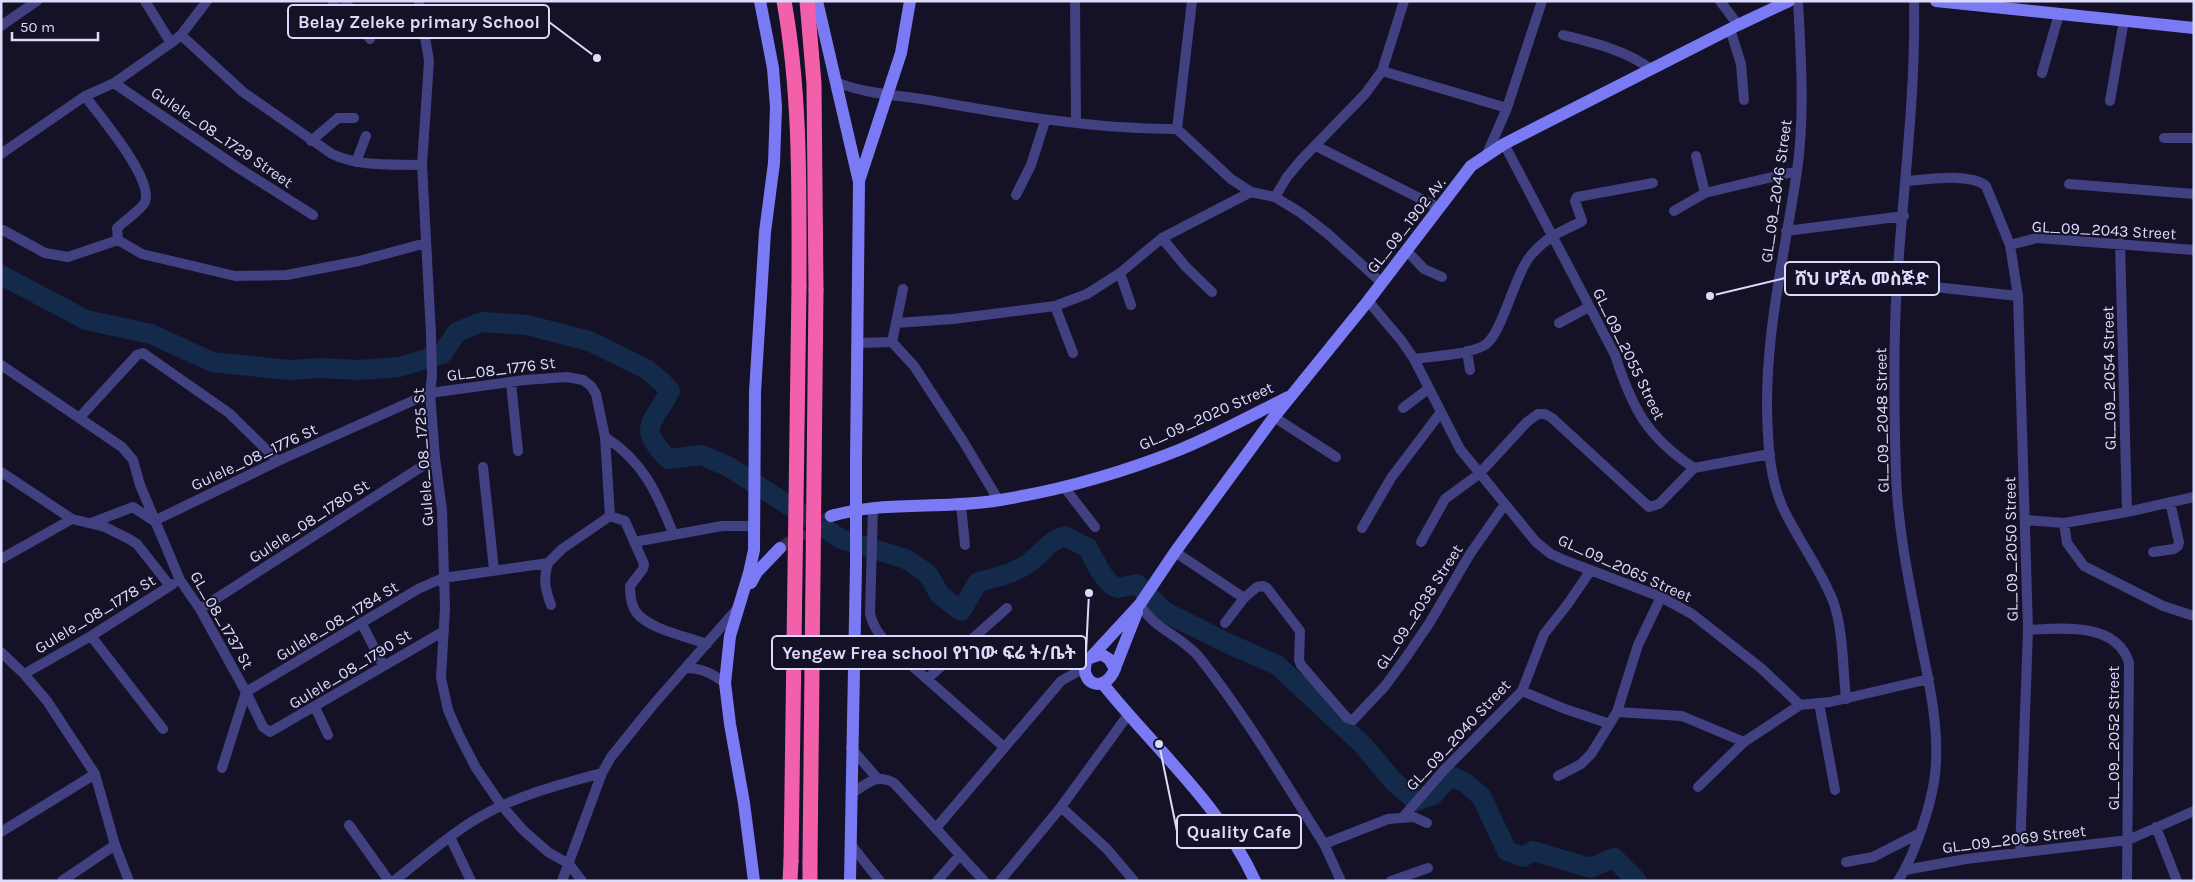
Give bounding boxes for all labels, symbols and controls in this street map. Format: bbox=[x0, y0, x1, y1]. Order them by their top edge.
callout: Belay Zeleke primary School bbox=[288, 5, 549, 38]
scale bar bbox=[12, 10, 99, 42]
text: Belay Zeleke primary School bbox=[298, 11, 540, 33]
text: 50 m bbox=[20, 18, 55, 36]
street label: Gulele_08_1729 Street bbox=[147, 82, 297, 192]
street label: GL_09_2046 Street bbox=[1757, 118, 1795, 264]
street label: GL_09_1902 Av. bbox=[1363, 173, 1449, 277]
street label: GL_09_2043 Street bbox=[2031, 217, 2177, 243]
callout: ሸህ ሆጀሌ መስጅድ bbox=[1785, 262, 1939, 295]
text: ሸህ ሆጀሌ መስጅድ bbox=[1795, 268, 1929, 290]
street label: GL_09_2055 Street bbox=[1589, 285, 1669, 423]
street label: GL_09_2054 Street bbox=[2098, 306, 2120, 450]
street label: GL_09_2048 Street bbox=[1871, 347, 1893, 493]
street label: GL_08_1776 St bbox=[446, 353, 556, 385]
street label: GL_09_2020 Street bbox=[1136, 378, 1276, 454]
street label: Gulele_08_1725 St bbox=[409, 387, 437, 527]
street label: Gulele_08_1776 St bbox=[188, 419, 320, 495]
street label: Gulele_08_1780 St bbox=[245, 475, 373, 567]
street label: GL_09_2050 Street bbox=[2000, 476, 2022, 622]
street label: GL_09_2065 Street bbox=[1555, 530, 1695, 606]
street label: GL_09_2038 Street bbox=[1371, 541, 1467, 673]
street label: GL_08_1737 St bbox=[186, 568, 258, 672]
street label: Gulele_08_1778 St bbox=[31, 570, 159, 658]
street label: Gulele_08_1784 St bbox=[273, 577, 401, 665]
street label: Gulele_08_1790 St bbox=[286, 625, 414, 713]
callout: Yengew Frea school የነገው ፍሬ ት/ቤት bbox=[772, 636, 1086, 669]
text: Yengew Frea school የነገው ፍሬ ት/ቤት bbox=[782, 642, 1076, 664]
street label: GL_09_2052 Street bbox=[2104, 666, 2123, 810]
street label: GL_09_2040 Street bbox=[1402, 676, 1514, 794]
callout: Quality Cafe bbox=[1177, 815, 1301, 848]
text: Quality Cafe bbox=[1187, 821, 1291, 843]
street label: GL_09_2069 Street bbox=[1941, 821, 2087, 857]

